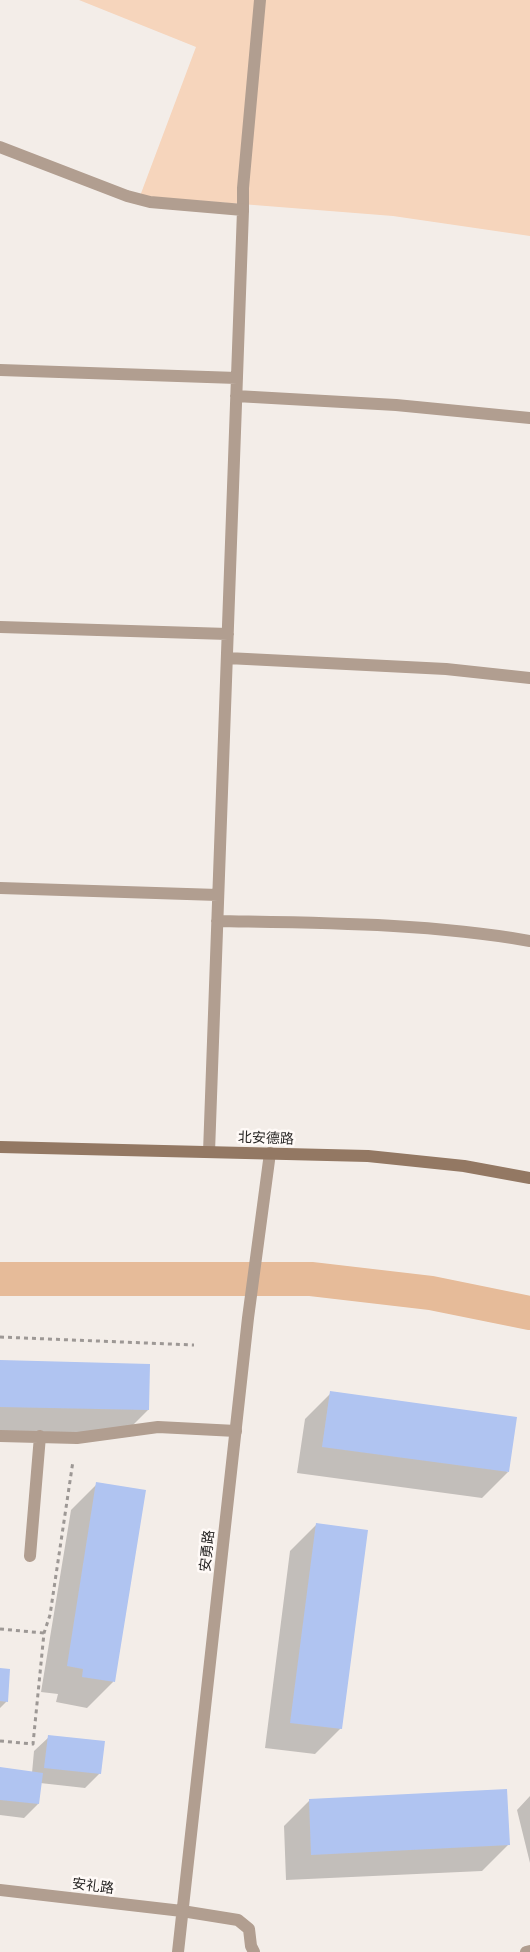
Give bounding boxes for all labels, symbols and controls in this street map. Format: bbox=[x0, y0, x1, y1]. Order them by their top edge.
street label: 北安德路 bbox=[238, 1129, 294, 1147]
street label: 安勇路 bbox=[196, 1529, 218, 1573]
street label: 安礼路 bbox=[71, 1875, 115, 1897]

